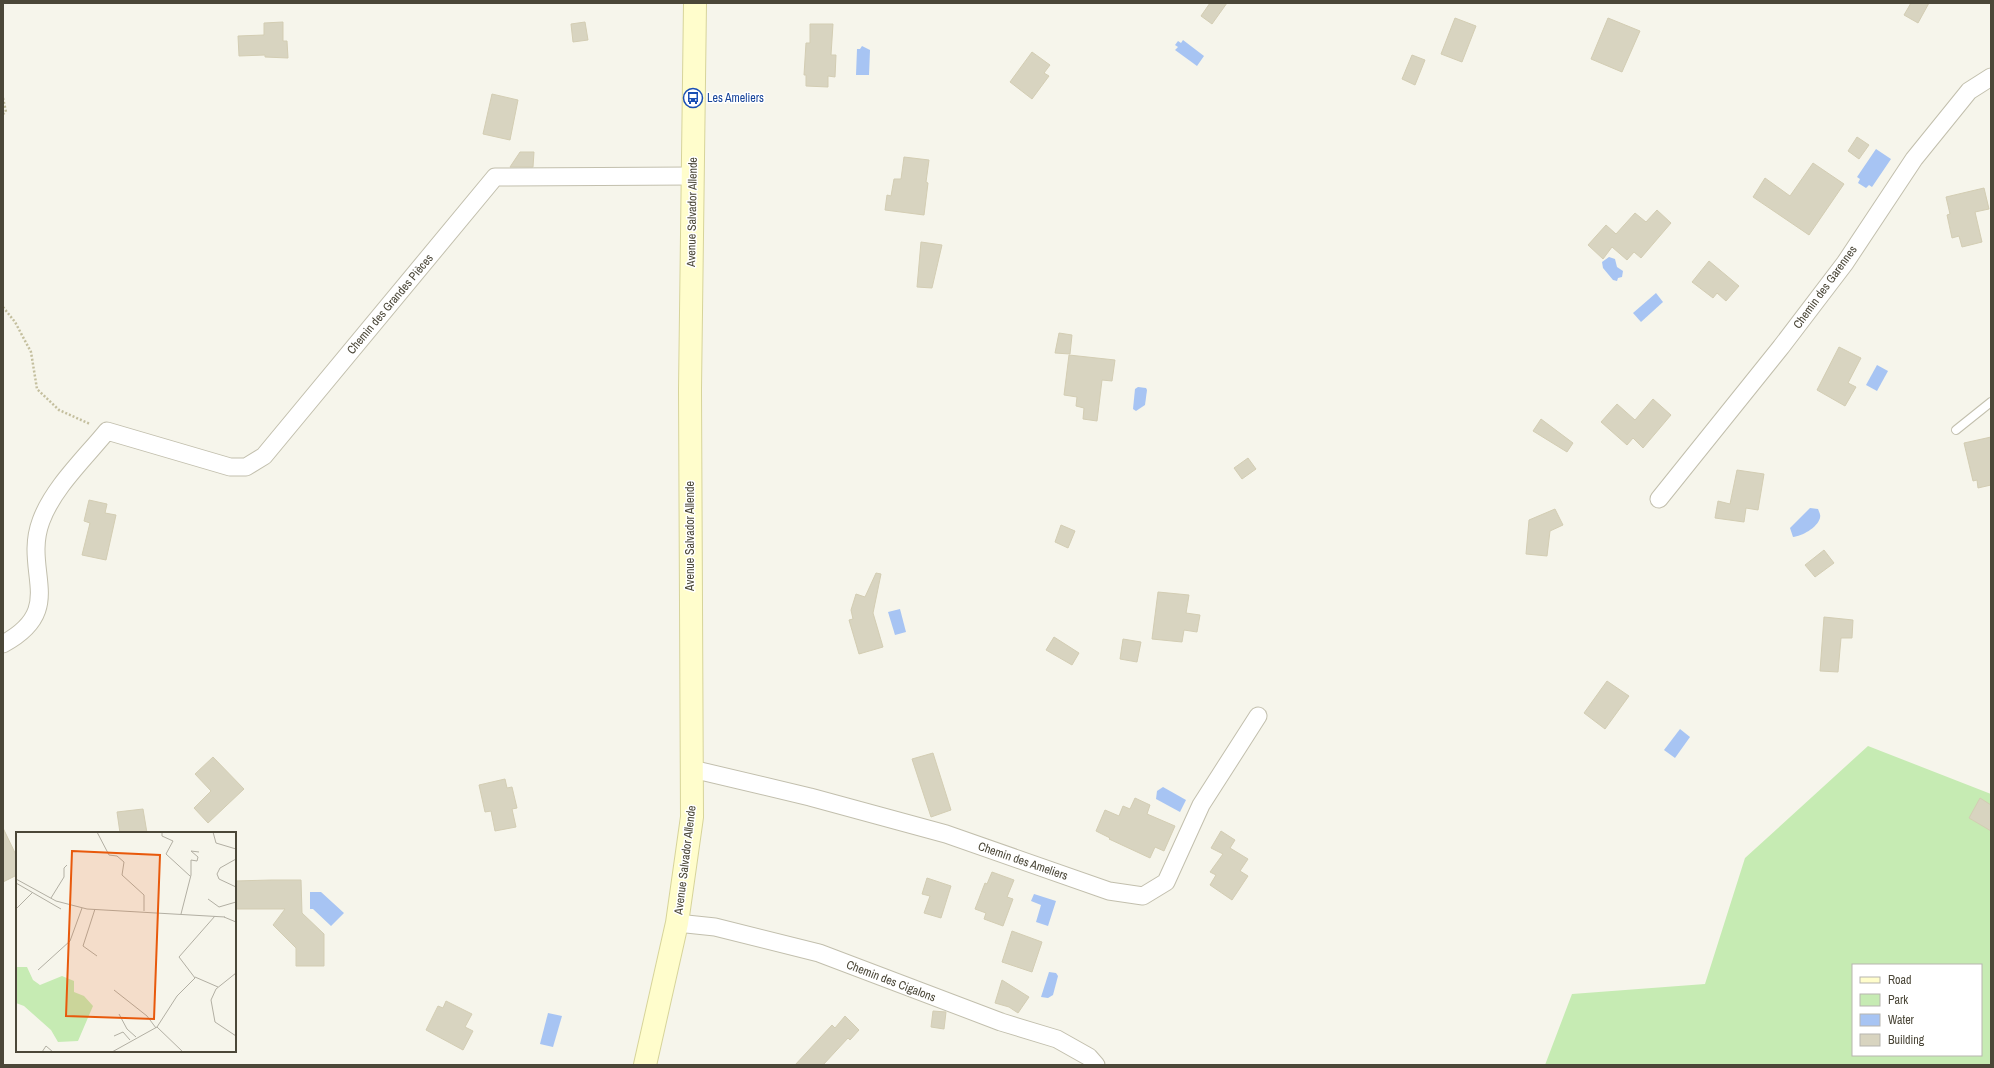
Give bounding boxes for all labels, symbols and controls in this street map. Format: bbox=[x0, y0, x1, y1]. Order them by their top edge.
bus stop icon: Les Ameliers bbox=[682, 87, 704, 109]
place label: Les Ameliers bbox=[707, 90, 764, 106]
street label: Avenue Salvador Allende bbox=[683, 157, 701, 268]
street label: Chemin des Garennes bbox=[1789, 242, 1861, 332]
street label: Chemin des Grandes Pièces bbox=[343, 250, 437, 358]
street label: Avenue Salvador Allende bbox=[682, 481, 698, 592]
street label: Avenue Salvador Allende bbox=[670, 805, 700, 916]
inset map bbox=[16, 832, 236, 1052]
street label: Chemin des Ameliers bbox=[976, 838, 1070, 884]
street label: Chemin des Cigalons bbox=[844, 957, 938, 1005]
legend bbox=[1852, 964, 1982, 1056]
text: Road bbox=[1888, 972, 1912, 988]
text: Park bbox=[1888, 992, 1908, 1008]
text: Water bbox=[1888, 1012, 1915, 1028]
text: Building bbox=[1888, 1032, 1925, 1048]

